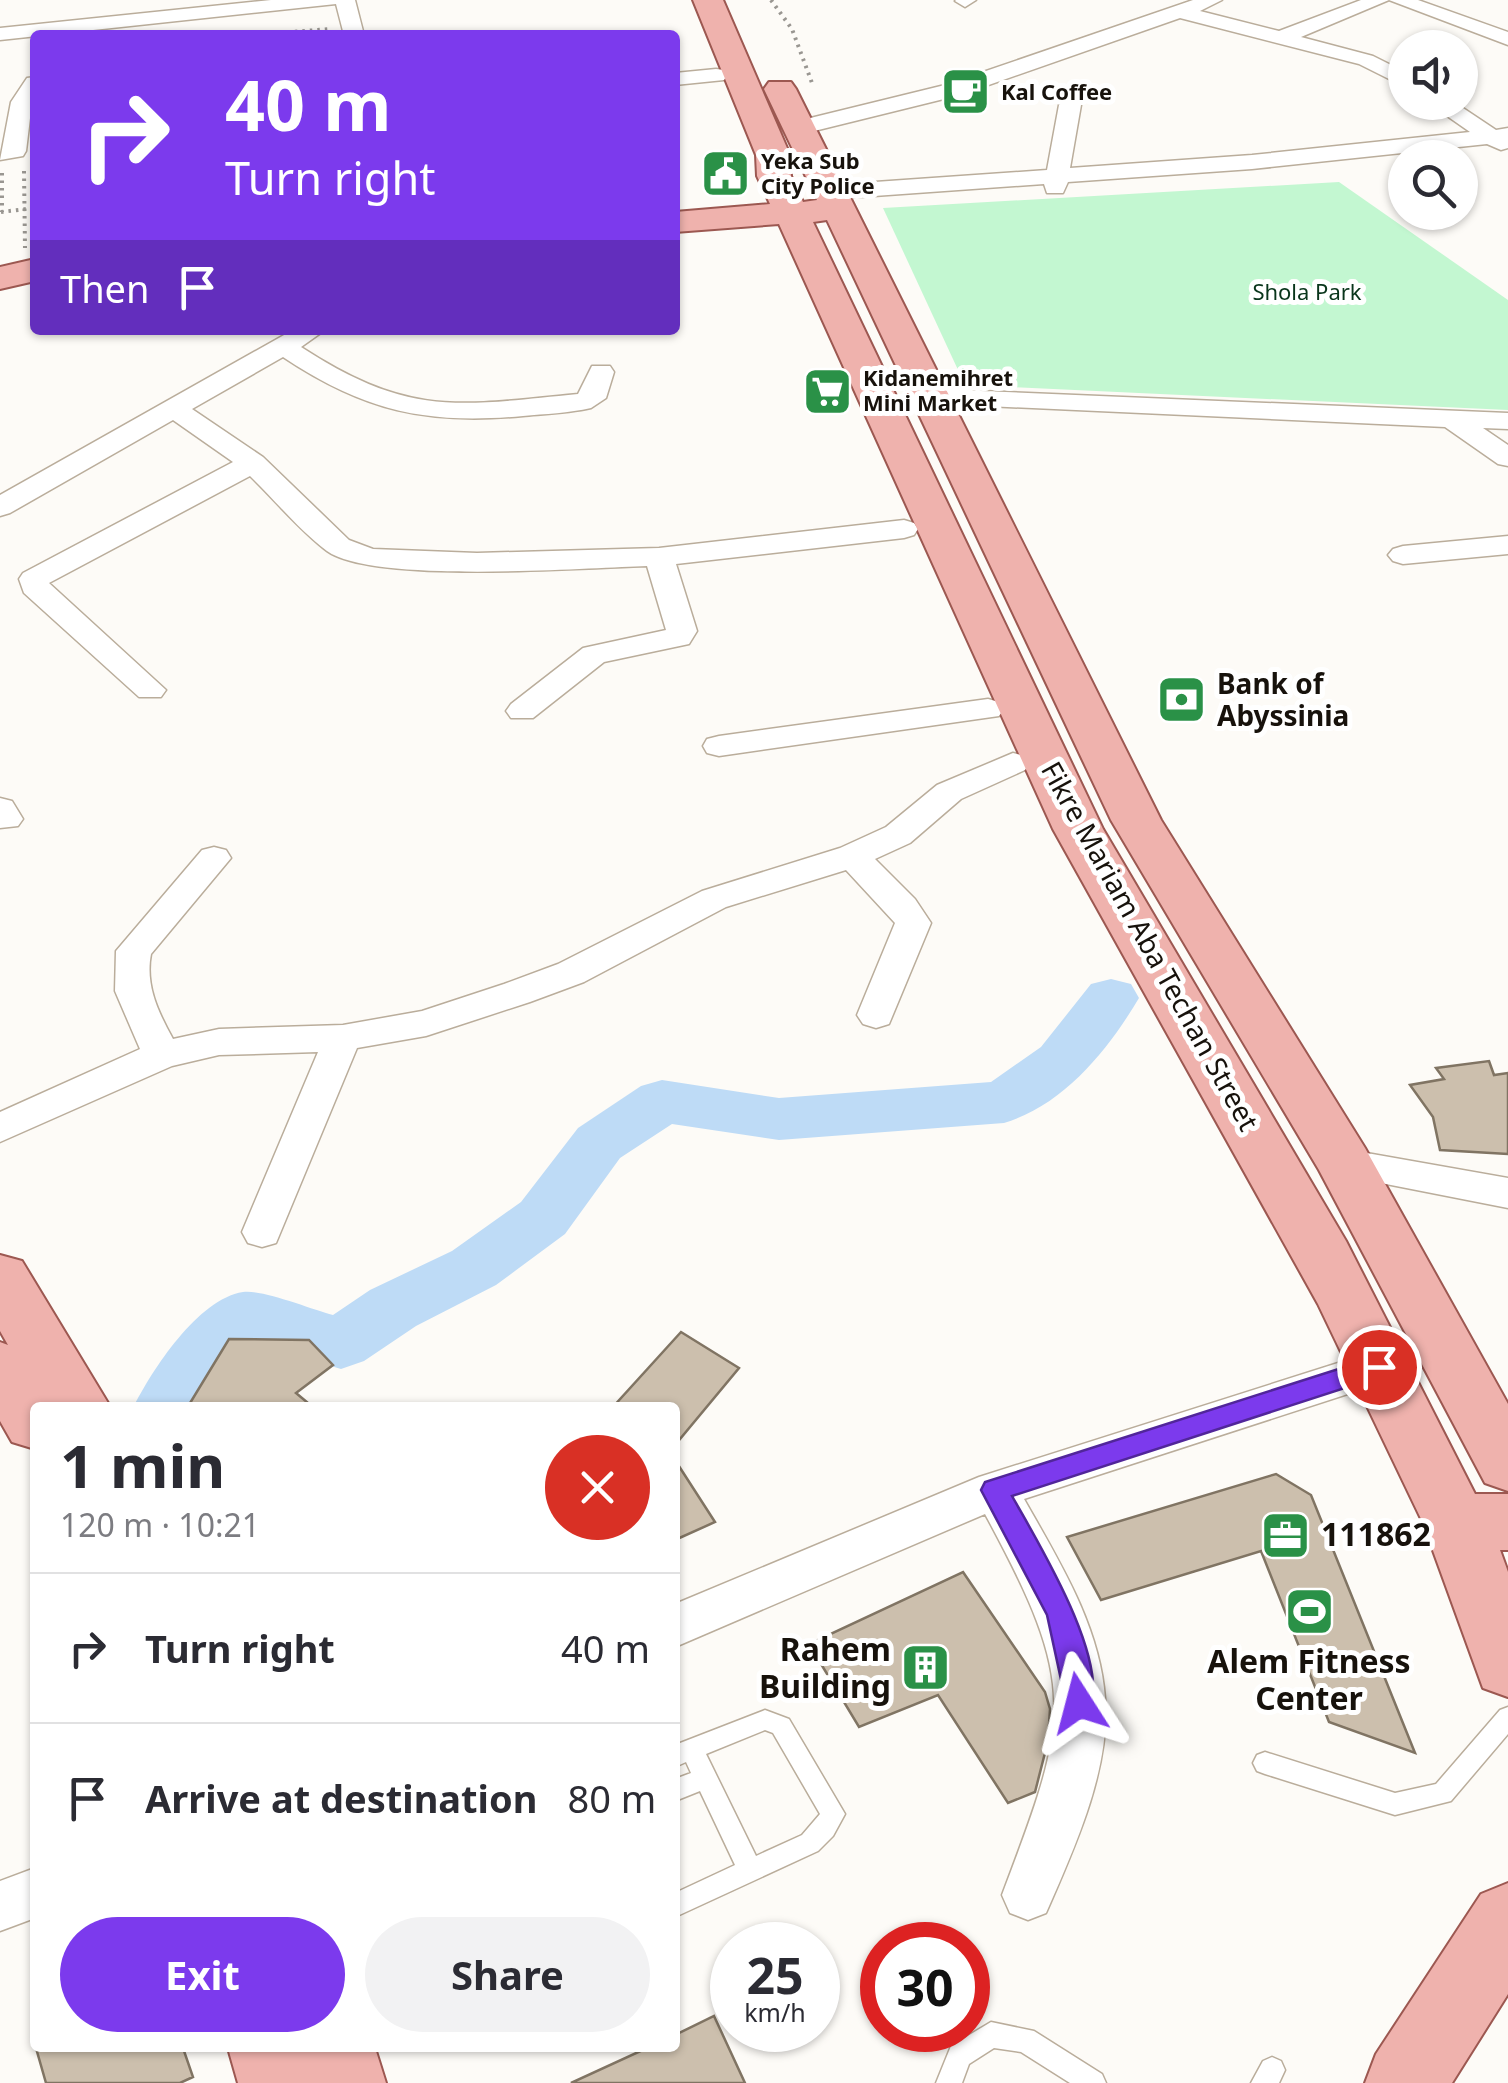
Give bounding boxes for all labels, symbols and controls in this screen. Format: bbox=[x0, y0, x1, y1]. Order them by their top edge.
map controls bbox=[1388, 30, 1478, 230]
button: sound bbox=[1388, 30, 1478, 120]
text: 40 m bbox=[225, 56, 392, 152]
cafe icon: Kal Coffee bbox=[940, 66, 992, 118]
icon: right bbox=[60, 70, 190, 200]
place label: Kal Coffee bbox=[1001, 76, 1112, 106]
button: search bbox=[1388, 140, 1478, 230]
place label: Yeka Sub City Police bbox=[761, 145, 875, 200]
text: Turn right bbox=[225, 147, 436, 208]
public building icon: Yeka Sub City Police bbox=[700, 148, 752, 200]
icon: arrive bbox=[170, 260, 225, 315]
text: Then bbox=[60, 262, 150, 314]
park label: Shola Park bbox=[1252, 276, 1362, 306]
place label: Kidanemihret Mini Market bbox=[863, 362, 1013, 417]
supermarket icon: Kidanemihret Mini Market bbox=[802, 365, 854, 417]
place label: Bank of Abyssinia bbox=[1217, 664, 1349, 734]
bank icon: Bank of Abyssinia bbox=[1156, 674, 1208, 726]
street label: Fikre Mariam Aba Techan Street bbox=[1033, 754, 1268, 1137]
pin bbox=[1337, 1325, 1422, 1410]
icon: arrive bbox=[1352, 1340, 1407, 1395]
text: 1 min bbox=[60, 1424, 225, 1506]
button: close bbox=[545, 1435, 650, 1540]
text: 120 m · 10:21 bbox=[60, 1503, 260, 1546]
office icon: 111862 bbox=[1260, 1509, 1312, 1561]
place label: 111862 bbox=[1321, 1512, 1431, 1555]
sports icon: Alem Fitness Center bbox=[1283, 1586, 1335, 1638]
icon: right bbox=[60, 1621, 115, 1676]
text: Turn right bbox=[145, 1622, 335, 1674]
text: 40 m bbox=[561, 1622, 650, 1674]
place label: Rahem Building bbox=[759, 1627, 891, 1707]
place label: Alem Fitness Center bbox=[1207, 1639, 1411, 1719]
building icon: Rahem Building bbox=[900, 1642, 952, 1694]
position arrow bbox=[1027, 1651, 1131, 1755]
icon: arrive bbox=[60, 1771, 115, 1826]
text: Arrive at destination bbox=[145, 1772, 537, 1824]
text: 80 m bbox=[567, 1772, 656, 1824]
button: Exit bbox=[60, 1917, 345, 2032]
button: Share bbox=[365, 1917, 650, 2032]
speed limit sign: 30 bbox=[860, 1922, 990, 2052]
text: 25 bbox=[746, 1941, 804, 2009]
text: km/h bbox=[744, 1995, 806, 2029]

